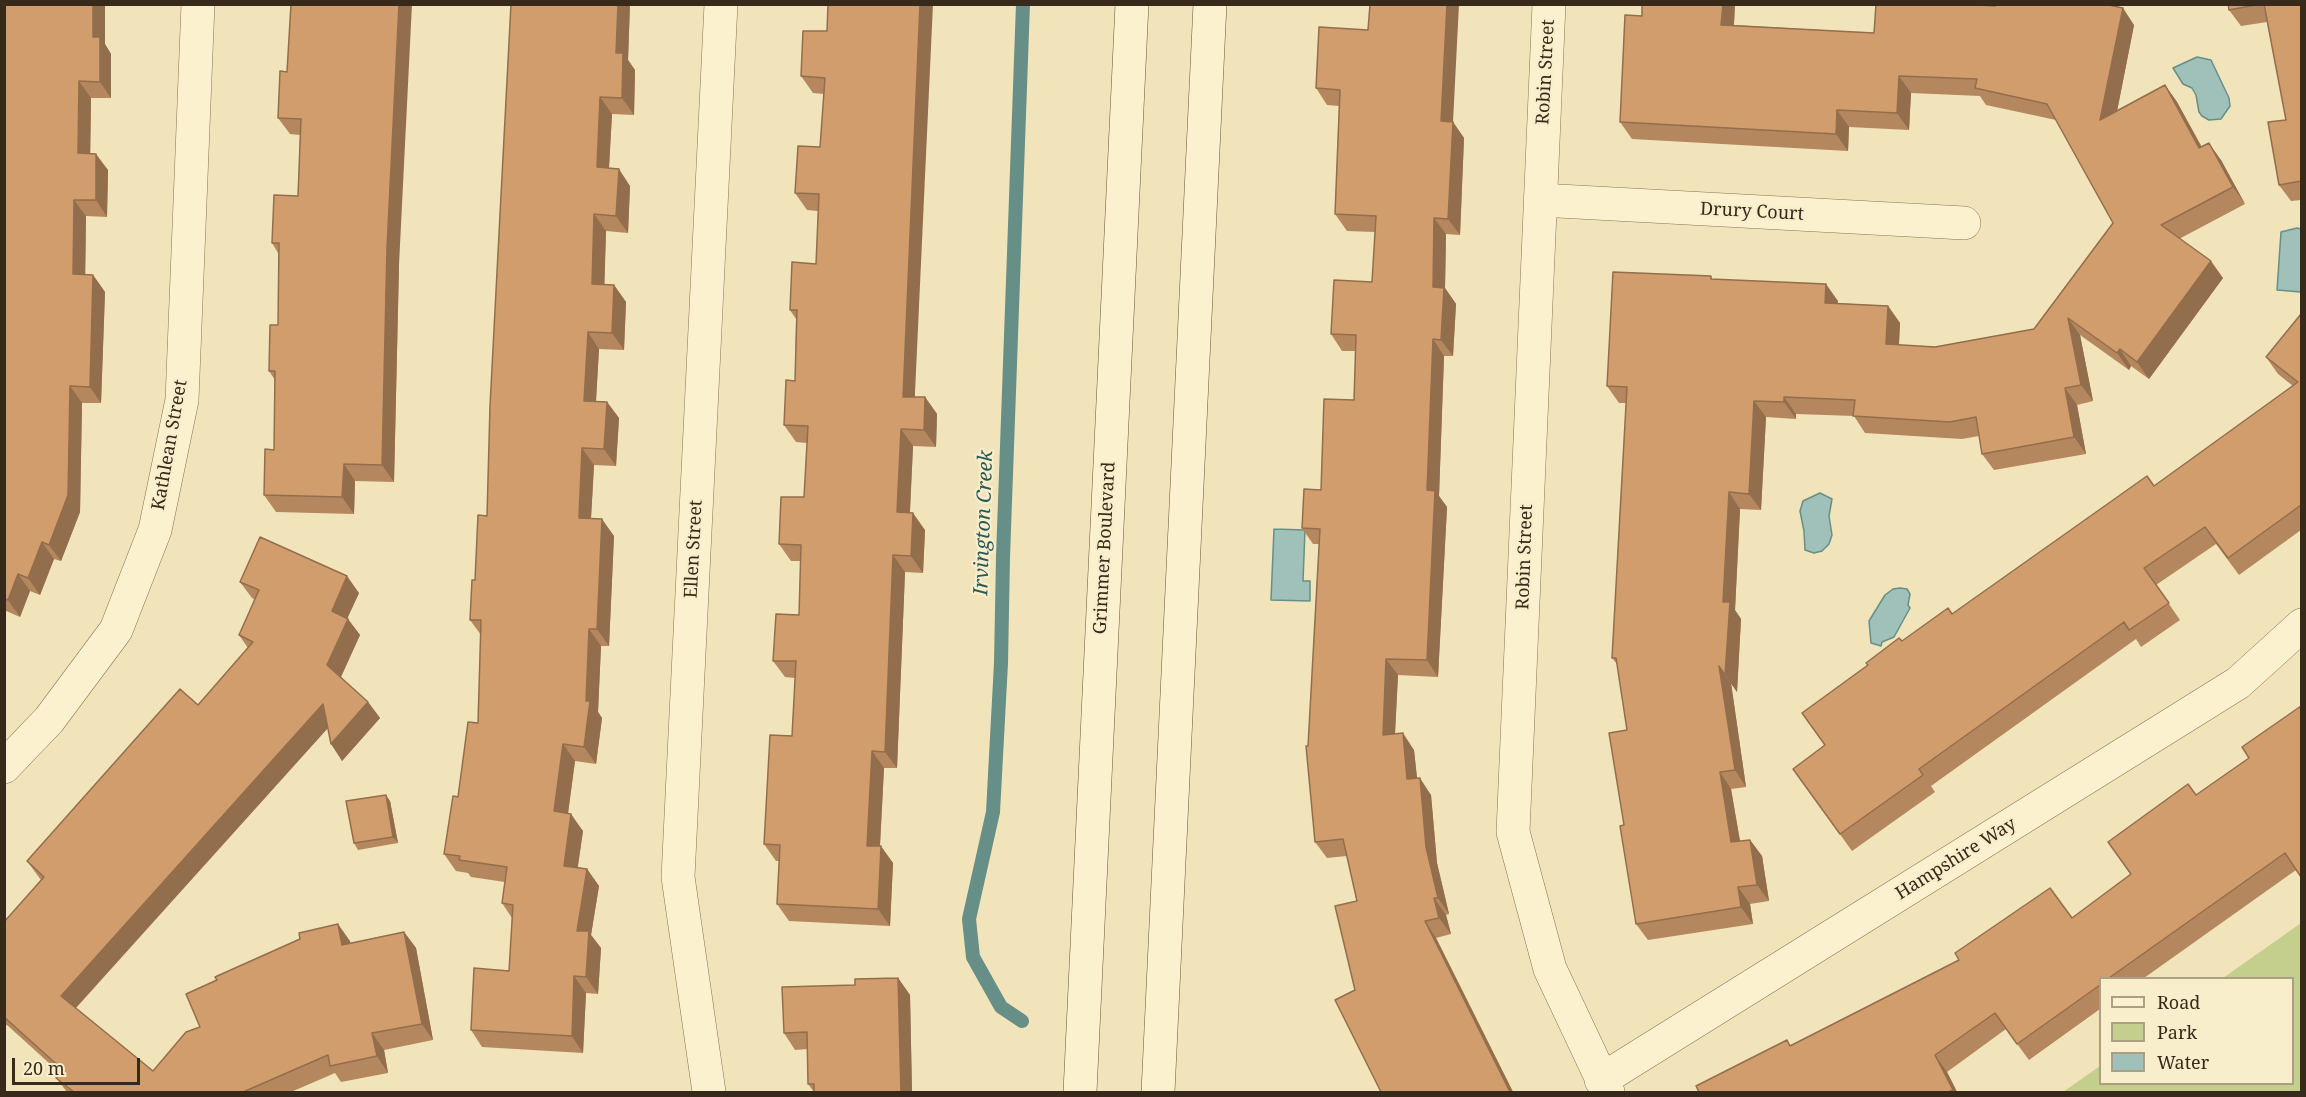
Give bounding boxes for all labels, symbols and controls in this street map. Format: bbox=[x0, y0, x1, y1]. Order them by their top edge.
street label: Robin Street bbox=[1532, 19, 1560, 125]
street label: Drury Court bbox=[1700, 198, 1804, 226]
street label: Kathlean Street bbox=[148, 378, 192, 512]
water label: Irvington Creek bbox=[969, 450, 999, 596]
street label: Grimmer Boulevard bbox=[1090, 461, 1120, 635]
street label: Ellen Street bbox=[681, 499, 707, 599]
street label: Robin Street bbox=[1512, 504, 1538, 610]
street label: Hampshire Way bbox=[1892, 813, 2020, 905]
legend bbox=[2099, 977, 2294, 1085]
text: Road bbox=[2157, 990, 2200, 1014]
text: Park bbox=[2157, 1020, 2197, 1044]
scale bar bbox=[15, 1046, 142, 1084]
text: Water bbox=[2157, 1050, 2209, 1074]
text: 20 m bbox=[23, 1056, 65, 1080]

